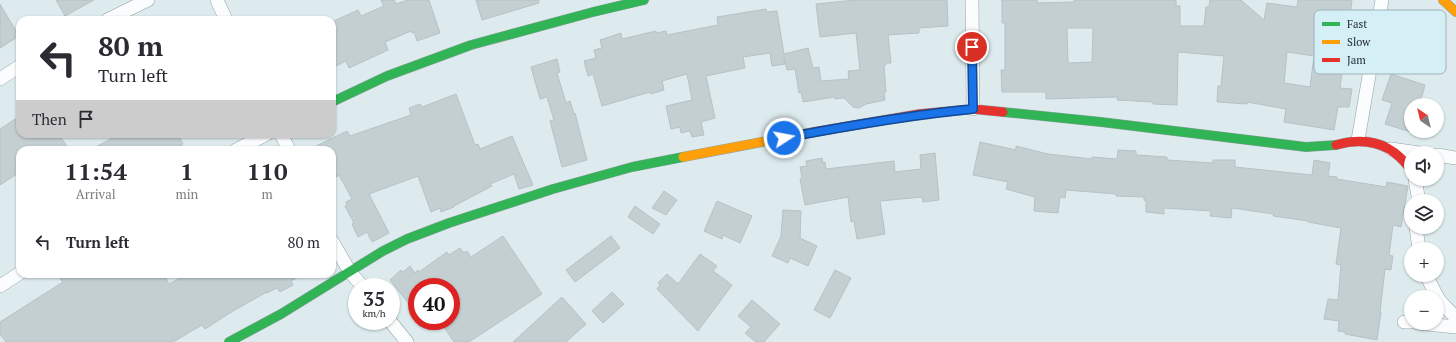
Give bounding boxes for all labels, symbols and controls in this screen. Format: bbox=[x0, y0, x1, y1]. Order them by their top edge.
legend bbox=[1314, 10, 1446, 74]
text: Fast bbox=[1347, 17, 1367, 31]
text: 80 m bbox=[98, 27, 163, 64]
pin bbox=[955, 30, 989, 64]
icon: left bbox=[32, 32, 84, 84]
text: Slow bbox=[1347, 35, 1371, 49]
icon: arrive bbox=[961, 36, 983, 58]
text: Jam bbox=[1347, 53, 1366, 67]
text: Turn left bbox=[98, 63, 168, 87]
north arrow bbox=[1404, 98, 1444, 138]
map controls bbox=[1404, 98, 1444, 330]
icon: arrive bbox=[75, 108, 97, 130]
text: Then bbox=[32, 109, 67, 129]
position arrow bbox=[763, 117, 805, 159]
button: sound bbox=[1404, 146, 1444, 186]
text: 11:54 bbox=[64, 155, 127, 187]
text: 1 bbox=[180, 155, 194, 187]
text: 110 bbox=[247, 155, 287, 187]
text: Arrival bbox=[76, 185, 116, 203]
text: min bbox=[175, 185, 198, 203]
text: m bbox=[262, 185, 273, 203]
button: layers bbox=[1404, 194, 1444, 234]
icon: left bbox=[32, 231, 54, 253]
text: Turn left bbox=[66, 232, 130, 252]
text: 80 m bbox=[287, 232, 320, 252]
button: + bbox=[1404, 242, 1444, 282]
speed limit sign: 40 bbox=[408, 278, 460, 330]
text: 35 bbox=[363, 285, 385, 312]
button: − bbox=[1404, 290, 1444, 330]
text: km/h bbox=[362, 307, 386, 320]

